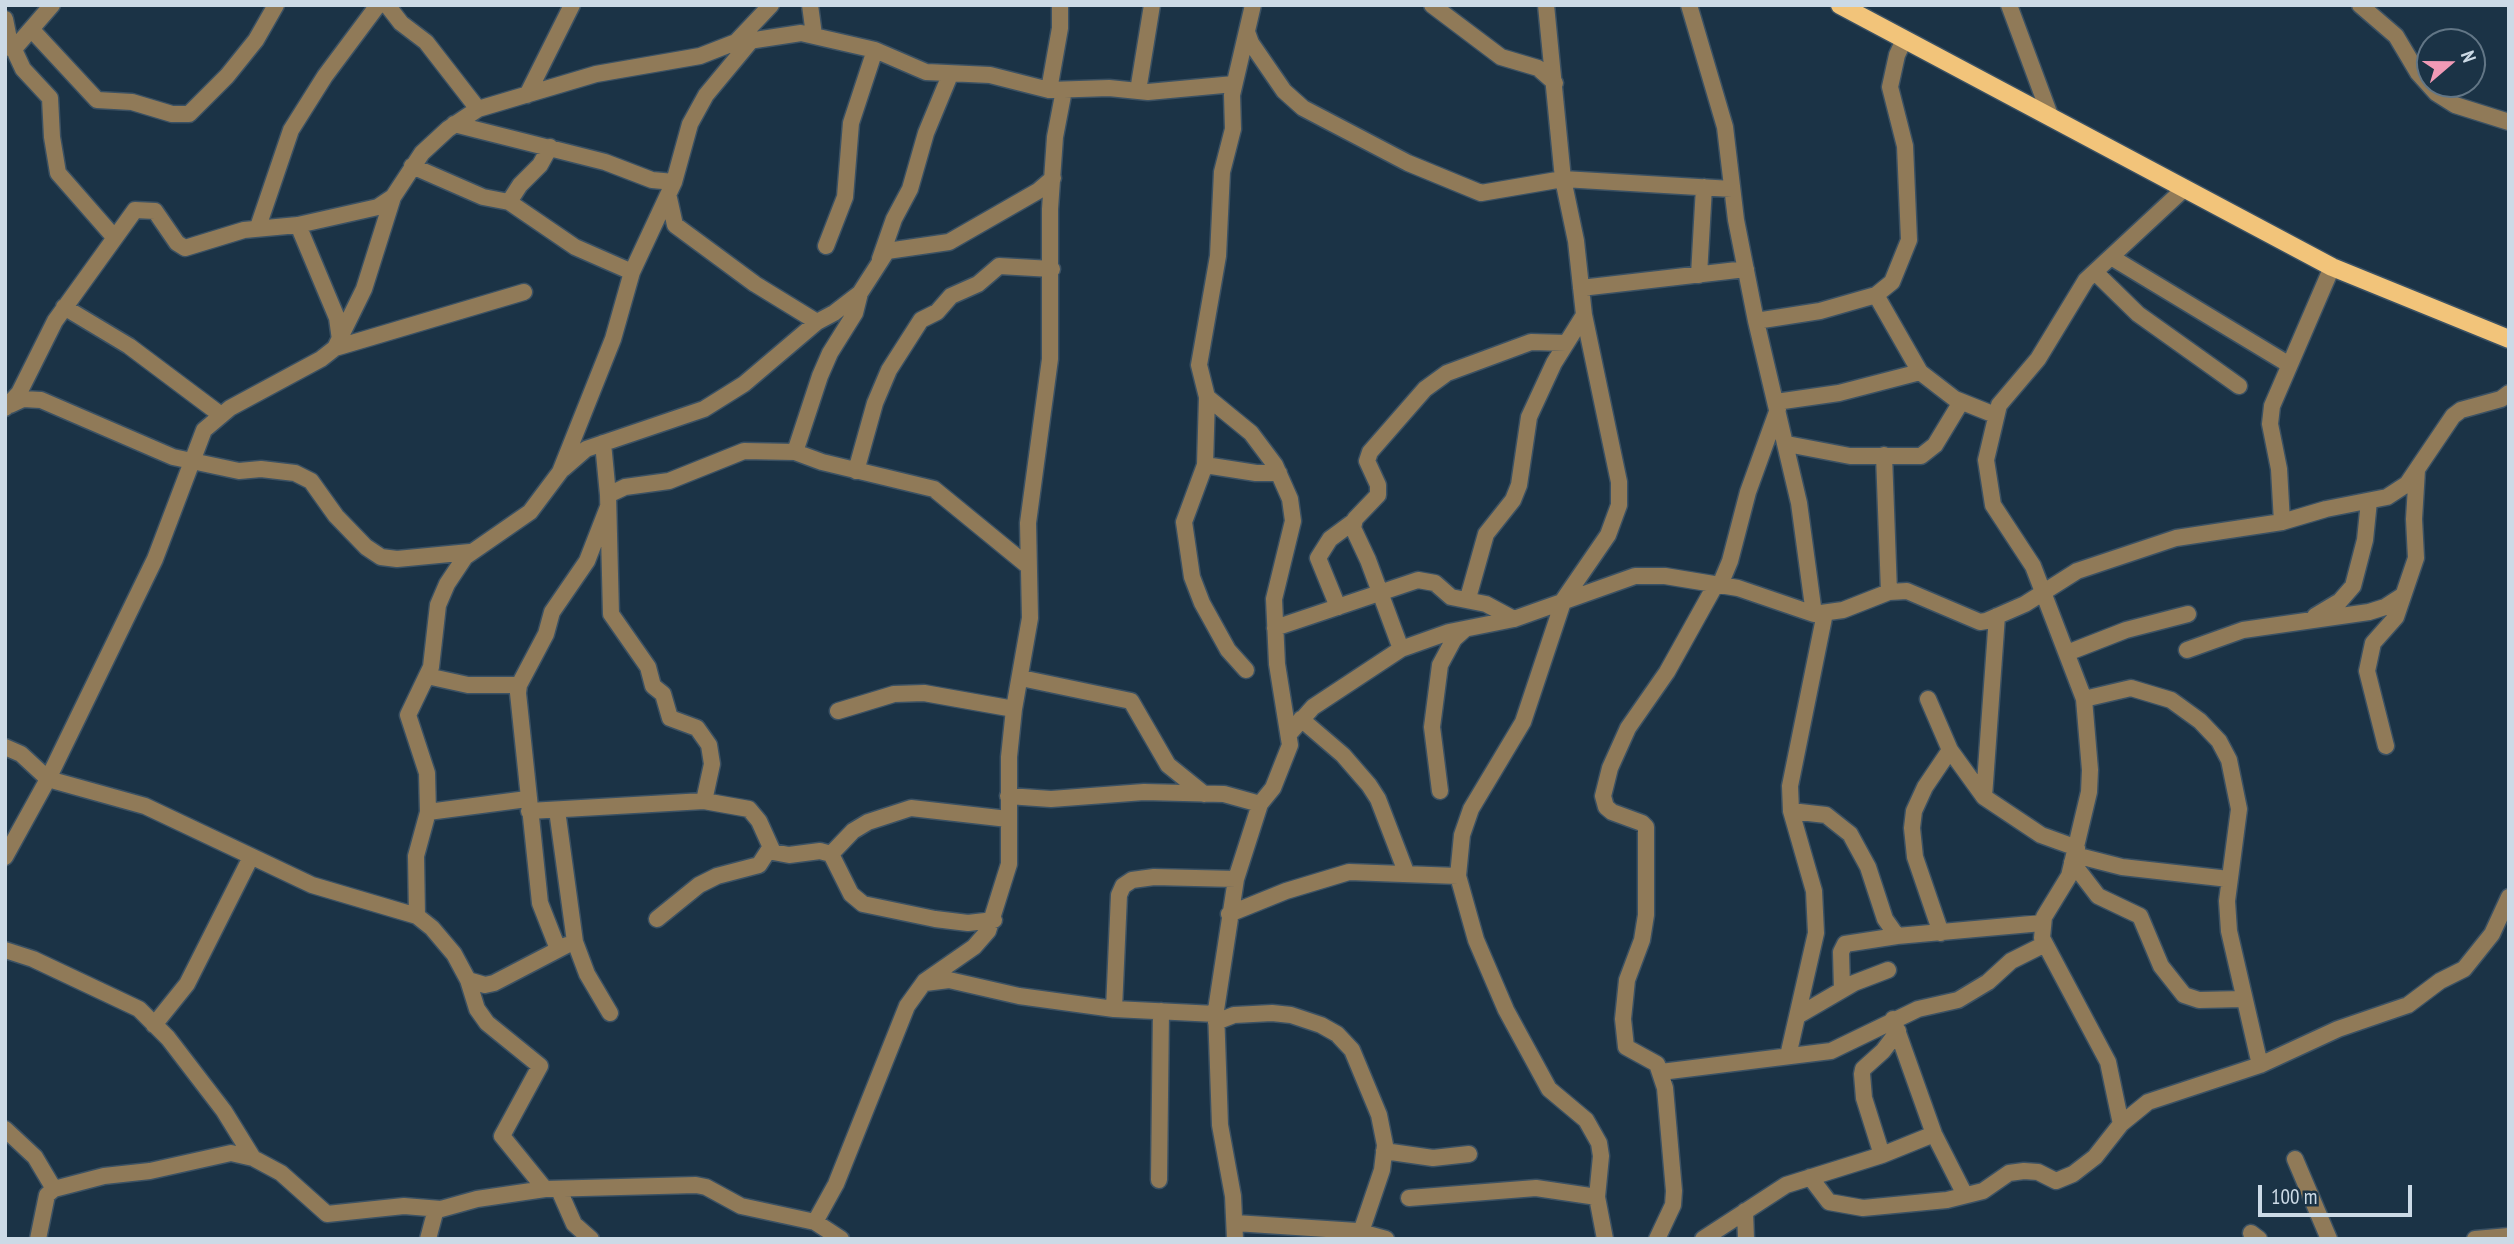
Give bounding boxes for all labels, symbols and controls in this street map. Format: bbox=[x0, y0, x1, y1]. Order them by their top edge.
north arrow bbox=[2416, 28, 2486, 98]
text: N bbox=[2456, 48, 2482, 65]
scale bar bbox=[2262, 1170, 2416, 1214]
text: 100 m bbox=[2271, 1183, 2317, 1210]

